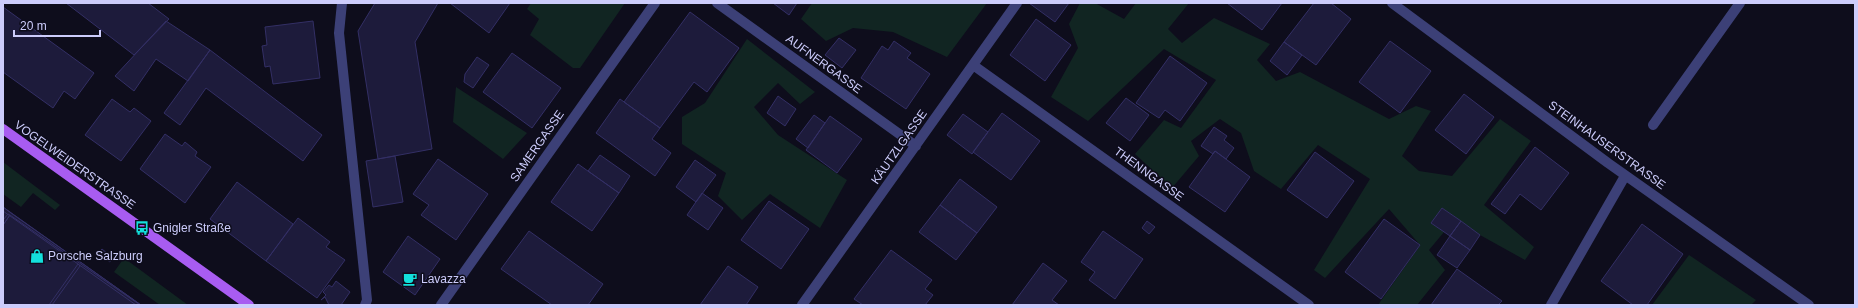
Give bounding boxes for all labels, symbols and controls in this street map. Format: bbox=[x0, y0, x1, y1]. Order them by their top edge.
scale bar bbox=[14, 12, 100, 38]
text: 20 m bbox=[20, 19, 47, 33]
street label: AUFNERGASSE bbox=[783, 32, 865, 96]
street label: STEINHAUSERSTRASSE bbox=[1546, 98, 1668, 192]
street label: KÄUTZLGASSE bbox=[868, 107, 930, 187]
street label: SAMERGASSE bbox=[507, 108, 567, 184]
street label: VOGELWEIDERSTRASSE bbox=[12, 118, 138, 212]
street label: THENNGASSE bbox=[1111, 144, 1187, 204]
bus stop icon: Gnigler Straße bbox=[134, 220, 150, 236]
place label: Gnigler Straße bbox=[153, 221, 231, 235]
shop icon: Porsche Salzburg bbox=[29, 248, 45, 264]
place label: Porsche Salzburg bbox=[48, 249, 143, 263]
cafe icon: Lavazza bbox=[402, 271, 418, 287]
place label: Lavazza bbox=[421, 272, 466, 286]

